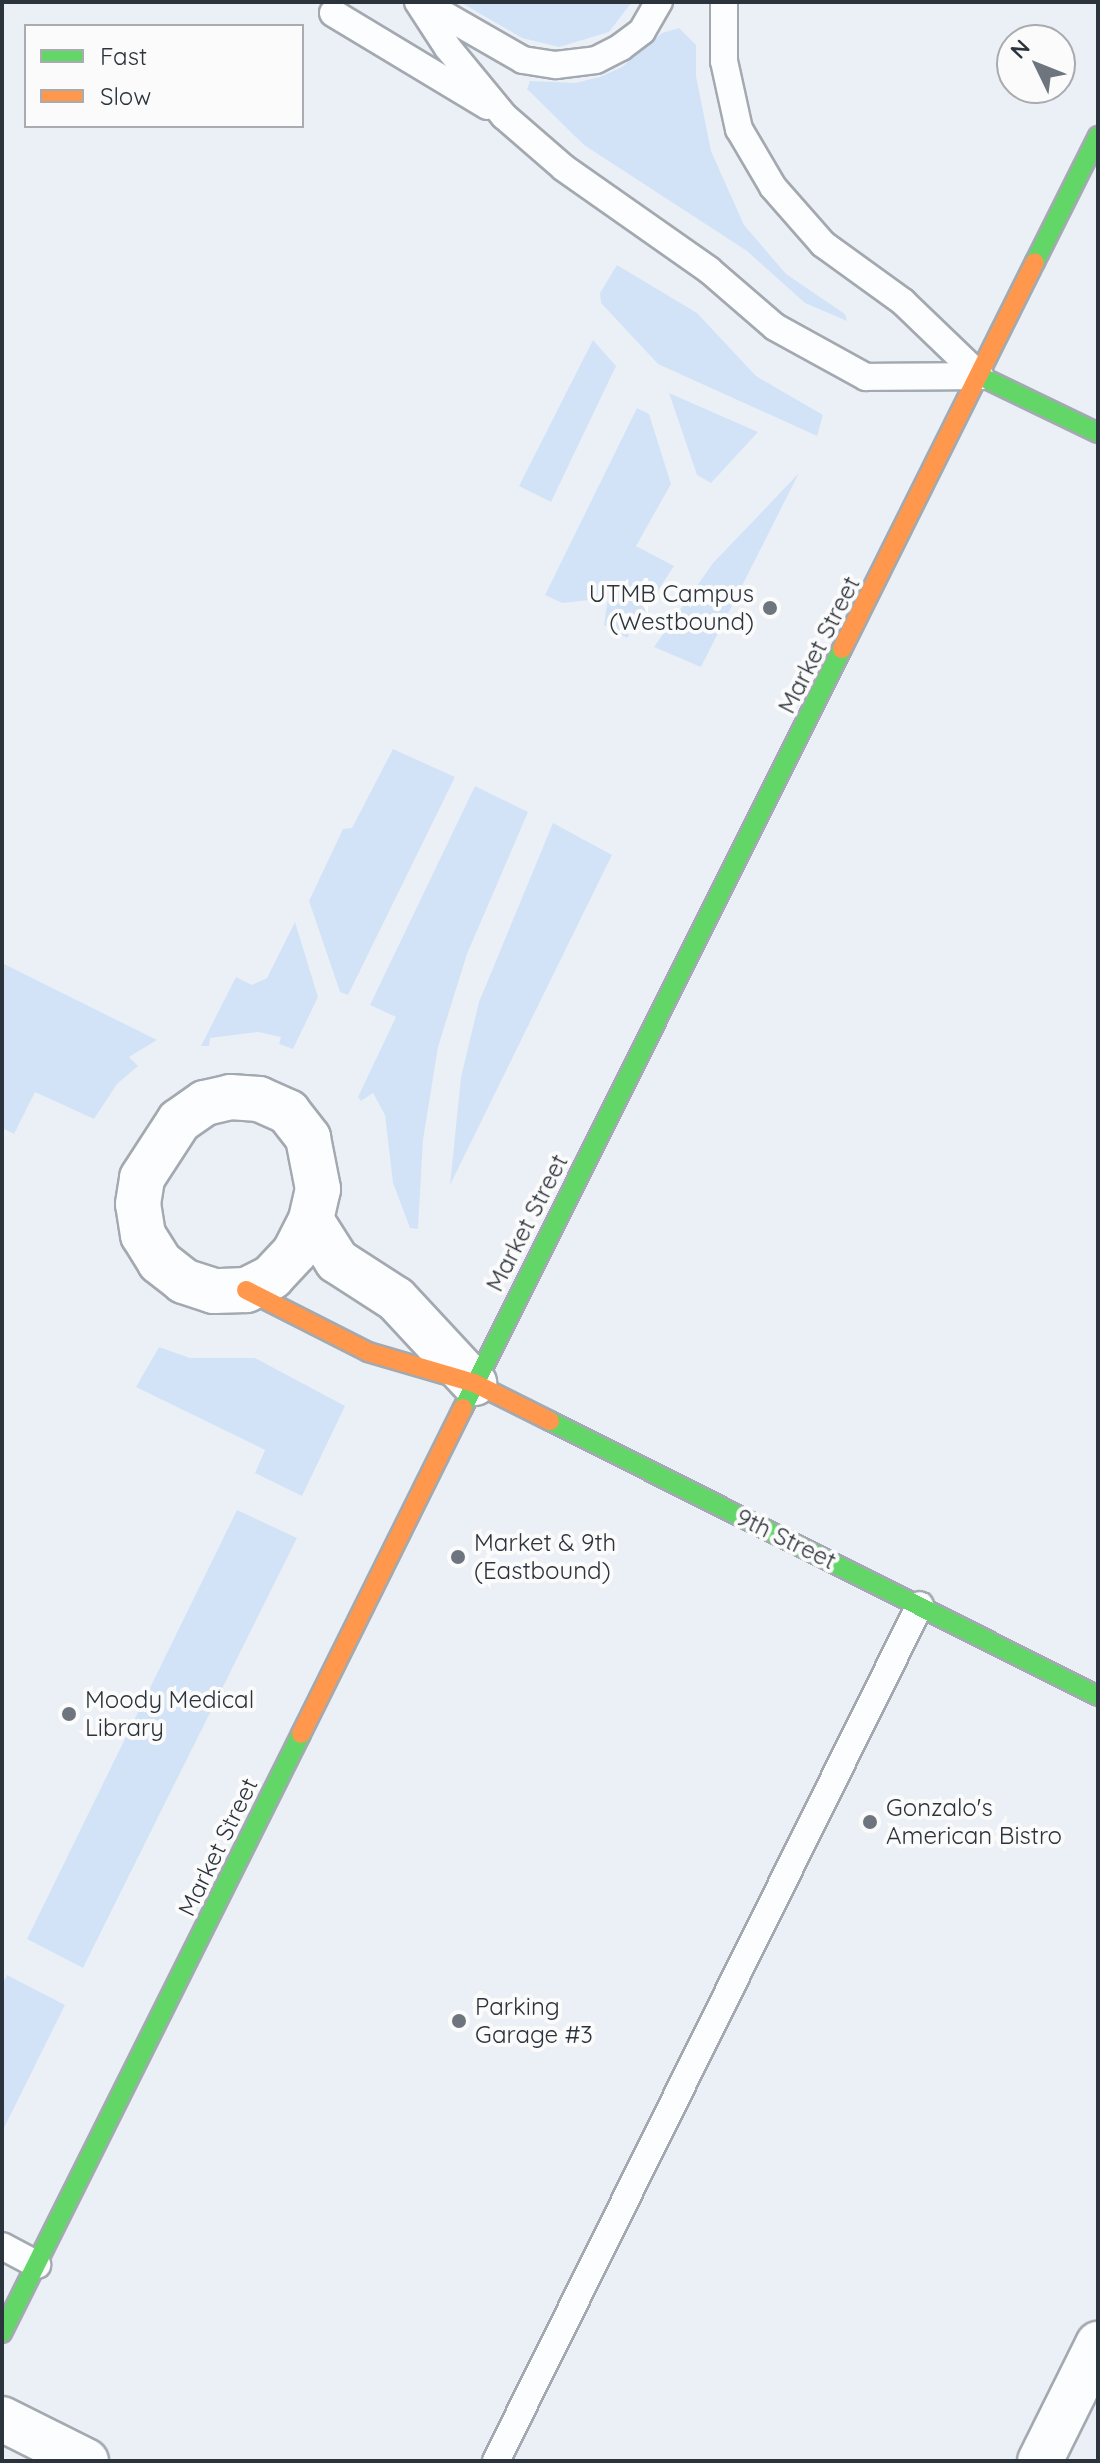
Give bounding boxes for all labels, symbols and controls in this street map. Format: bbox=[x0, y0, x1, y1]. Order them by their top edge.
legend bbox=[24, 24, 304, 128]
north arrow bbox=[996, 24, 1076, 104]
text: N bbox=[1004, 34, 1036, 64]
text: Fast bbox=[100, 41, 147, 71]
text: Slow bbox=[100, 81, 151, 111]
street label: Market Street bbox=[772, 572, 866, 718]
place label: UTMB Campus (Westbound) bbox=[589, 580, 754, 636]
marker: UTMB Campus (Westbound) bbox=[761, 599, 779, 617]
street label: Market Street bbox=[480, 1150, 574, 1296]
street label: 9th Street bbox=[731, 1503, 841, 1575]
place label: Market & 9th (Eastbound) bbox=[474, 1529, 616, 1585]
marker: Market & 9th (Eastbound) bbox=[449, 1548, 467, 1566]
place label: Moody Medical Library bbox=[85, 1686, 254, 1742]
marker: Moody Medical Library bbox=[60, 1705, 78, 1723]
street label: Market Street bbox=[172, 1773, 264, 1921]
place label: Gonzalo's American Bistro bbox=[886, 1794, 1062, 1850]
marker: Gonzalo's American Bistro bbox=[861, 1813, 879, 1831]
place label: Parking Garage #3 bbox=[475, 1993, 593, 2049]
marker: Parking Garage #3 bbox=[450, 2012, 468, 2030]

